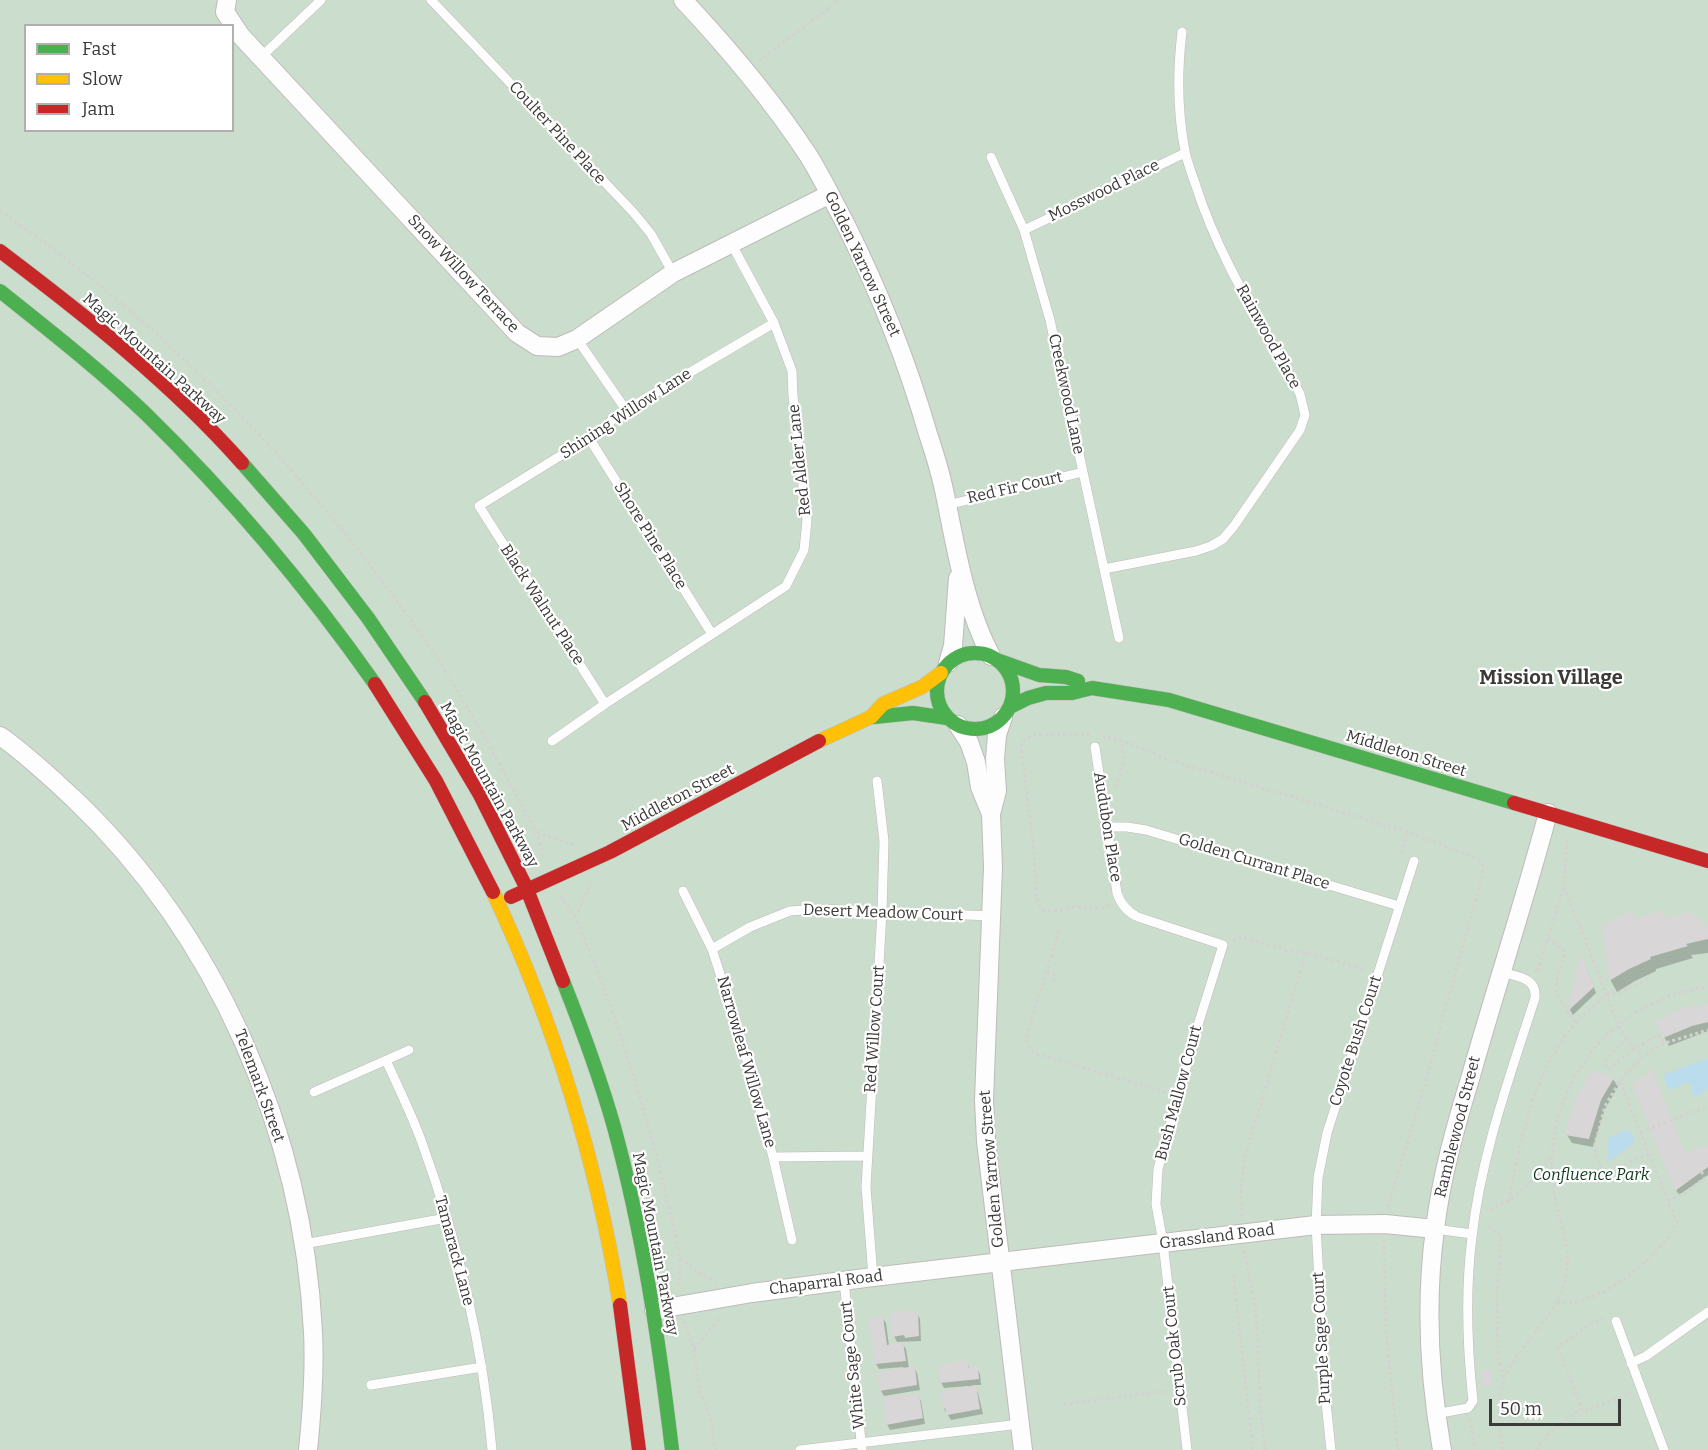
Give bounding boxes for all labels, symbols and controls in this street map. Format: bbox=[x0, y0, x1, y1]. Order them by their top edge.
legend bbox=[24, 24, 234, 132]
text: Fast bbox=[82, 38, 117, 60]
text: Slow bbox=[82, 68, 122, 90]
street label: Coulter Pine Place bbox=[504, 78, 610, 188]
text: Jam bbox=[82, 98, 115, 120]
street label: Mosswood Place bbox=[1045, 156, 1163, 226]
street label: Golden Yarrow Street bbox=[820, 188, 904, 340]
street label: Snow Willow Terrace bbox=[403, 211, 523, 337]
street label: Rainwood Place bbox=[1231, 282, 1305, 392]
street label: Magic Mountain Parkway bbox=[78, 290, 230, 428]
street label: Creekwood Lane bbox=[1044, 332, 1088, 456]
street label: Shining Willow Lane bbox=[557, 364, 695, 464]
street label: Red Alder Lane bbox=[785, 403, 815, 517]
street label: Red Fir Court bbox=[965, 468, 1065, 508]
street label: Shore Pine Place bbox=[609, 479, 691, 593]
street label: Black Walnut Place bbox=[496, 541, 588, 669]
district label: Mission Village bbox=[1479, 666, 1623, 690]
street label: Magic Mountain Parkway bbox=[435, 699, 543, 871]
street label: Middleton Street bbox=[1344, 727, 1468, 781]
street label: Middleton Street bbox=[618, 760, 738, 836]
street label: Audubon Place bbox=[1089, 771, 1125, 883]
street label: Golden Currant Place bbox=[1176, 830, 1332, 894]
street label: Desert Meadow Court bbox=[803, 901, 963, 925]
street label: Red Willow Court bbox=[861, 964, 889, 1094]
street label: Coyote Bush Court bbox=[1326, 973, 1386, 1109]
street label: Narrowleaf Willow Lane bbox=[712, 974, 780, 1150]
street label: Bush Mallow Court bbox=[1152, 1023, 1206, 1163]
street label: Telemark Street bbox=[230, 1027, 288, 1145]
street label: Ramblewood Street bbox=[1431, 1054, 1485, 1200]
street label: Golden Yarrow Street bbox=[976, 1089, 1008, 1249]
street label: Magic Mountain Parkway bbox=[628, 1151, 682, 1337]
park label: Confluence Park bbox=[1533, 1166, 1649, 1186]
street label: Tamarack Lane bbox=[430, 1194, 478, 1308]
street label: Grassland Road bbox=[1158, 1220, 1276, 1254]
street label: Chaparral Road bbox=[768, 1266, 884, 1300]
street label: Purple Sage Court bbox=[1309, 1271, 1335, 1405]
street label: Scrub Oak Court bbox=[1159, 1285, 1191, 1407]
street label: White Sage Court bbox=[837, 1300, 869, 1430]
scale bar bbox=[1492, 1387, 1624, 1425]
text: 50 m bbox=[1500, 1398, 1542, 1420]

